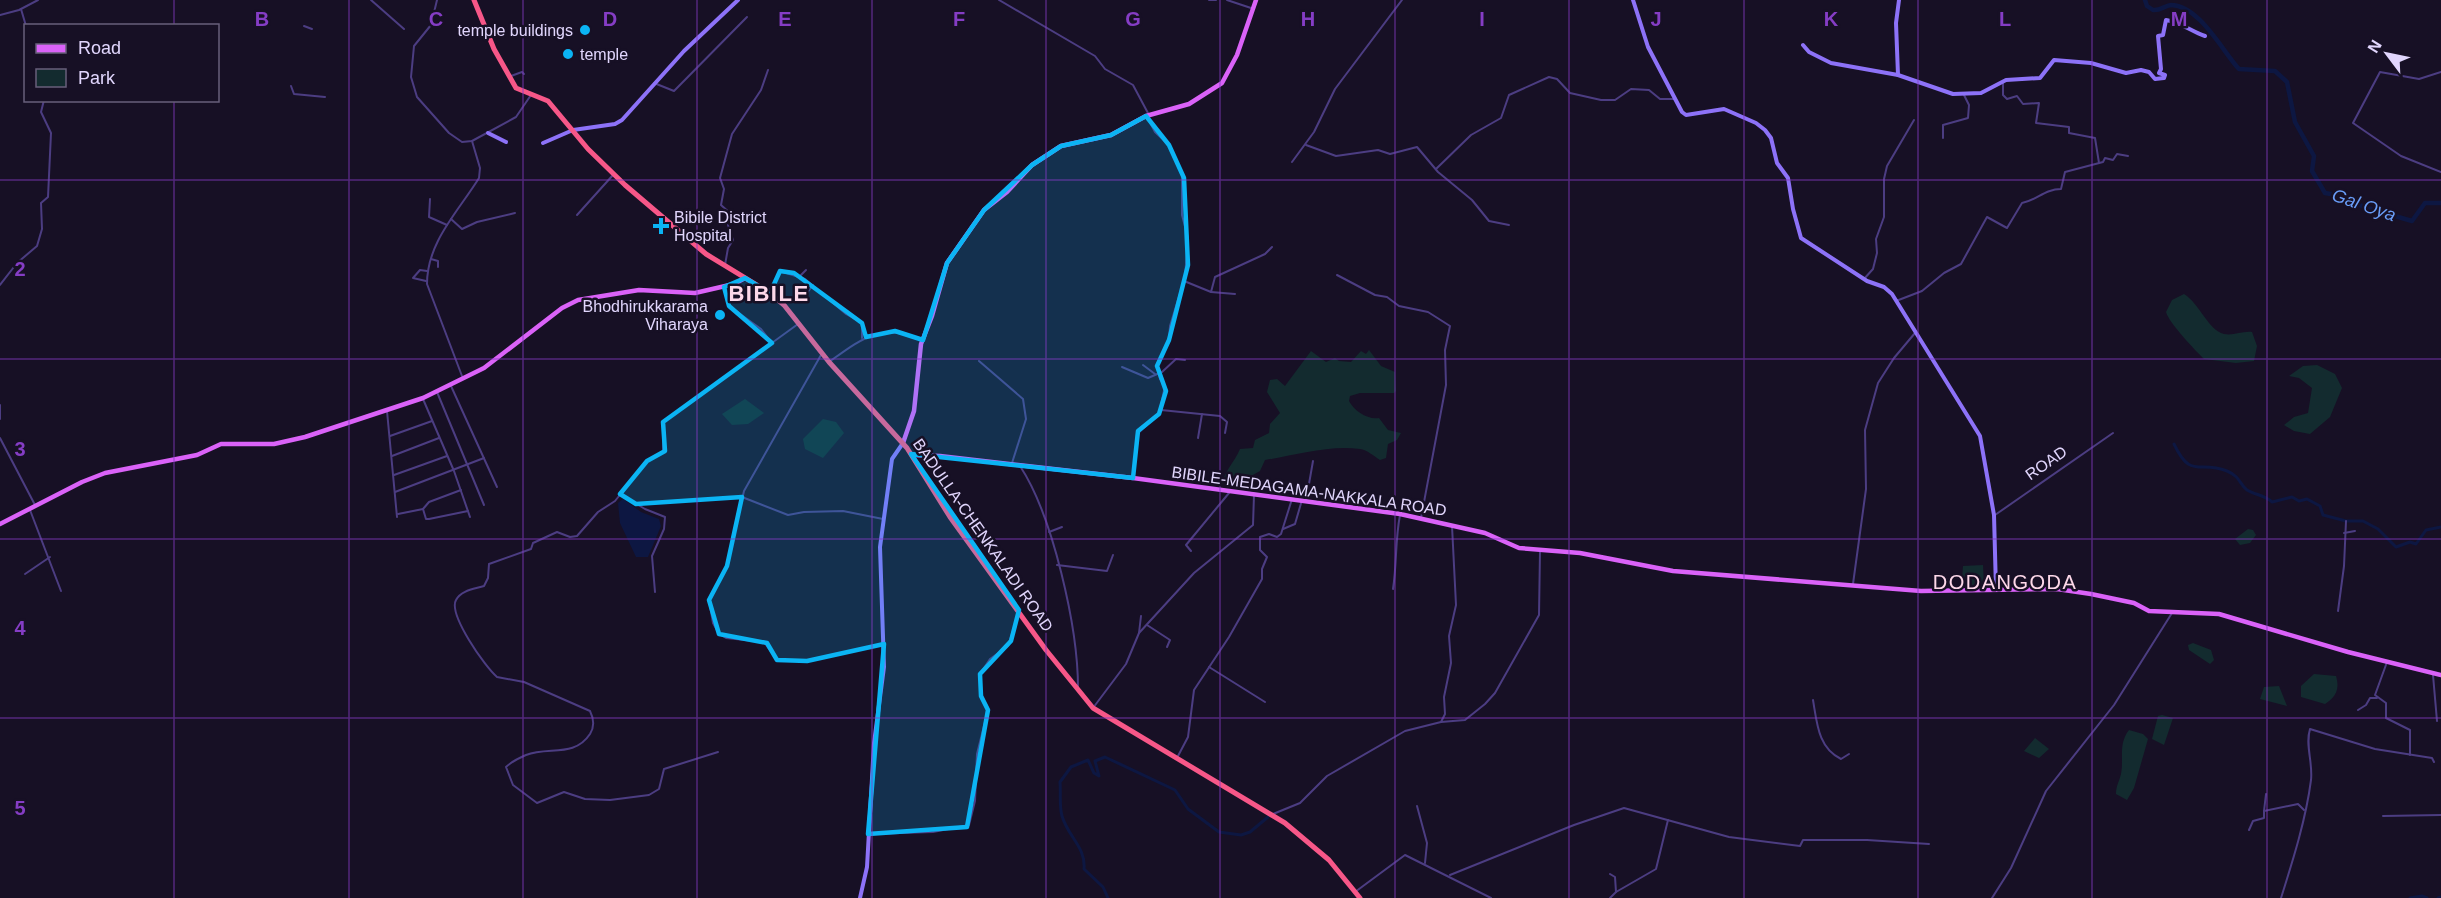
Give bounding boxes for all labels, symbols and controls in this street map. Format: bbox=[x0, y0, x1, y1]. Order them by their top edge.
text: B bbox=[255, 8, 269, 30]
text: C bbox=[429, 8, 443, 30]
text: D bbox=[603, 8, 617, 30]
text: E bbox=[778, 8, 792, 30]
text: F bbox=[953, 8, 965, 30]
text: G bbox=[1125, 8, 1141, 30]
text: H bbox=[1301, 8, 1315, 30]
text: I bbox=[1479, 8, 1485, 30]
text: J bbox=[1650, 8, 1662, 30]
text: K bbox=[1824, 8, 1839, 30]
text: L bbox=[1999, 8, 2011, 30]
text: M bbox=[2171, 8, 2187, 30]
place label: temple buildings bbox=[457, 22, 573, 39]
marker: temple buildings bbox=[578, 23, 592, 37]
legend bbox=[24, 24, 219, 102]
north arrow bbox=[2357, 24, 2417, 84]
text: N bbox=[2364, 37, 2385, 56]
text: Road bbox=[78, 38, 121, 58]
place label: temple bbox=[580, 46, 628, 63]
marker: temple bbox=[561, 47, 575, 61]
text: Park bbox=[78, 68, 116, 88]
water label: Gal Oya bbox=[2330, 185, 2398, 225]
place label: Bibile District Hospital bbox=[674, 209, 767, 244]
marker: Bibile District Hospital bbox=[652, 217, 670, 235]
text: 2 bbox=[14, 258, 26, 280]
district label: BIBILE bbox=[728, 281, 810, 306]
place label: Bhodhirukkarama Viharaya bbox=[583, 298, 708, 333]
marker: Bhodhirukkarama Viharaya bbox=[713, 308, 727, 322]
street label: BADULLA-CHENKALADI ROAD bbox=[910, 435, 1056, 635]
text: 3 bbox=[14, 438, 26, 460]
street label: ROAD bbox=[2022, 443, 2070, 483]
street label: BIBILE-MEDAGAMA-NAKKALA ROAD bbox=[1170, 463, 1448, 519]
district label: DODANGODA bbox=[1933, 571, 2077, 593]
text: 4 bbox=[14, 617, 26, 639]
text: 5 bbox=[14, 797, 26, 819]

